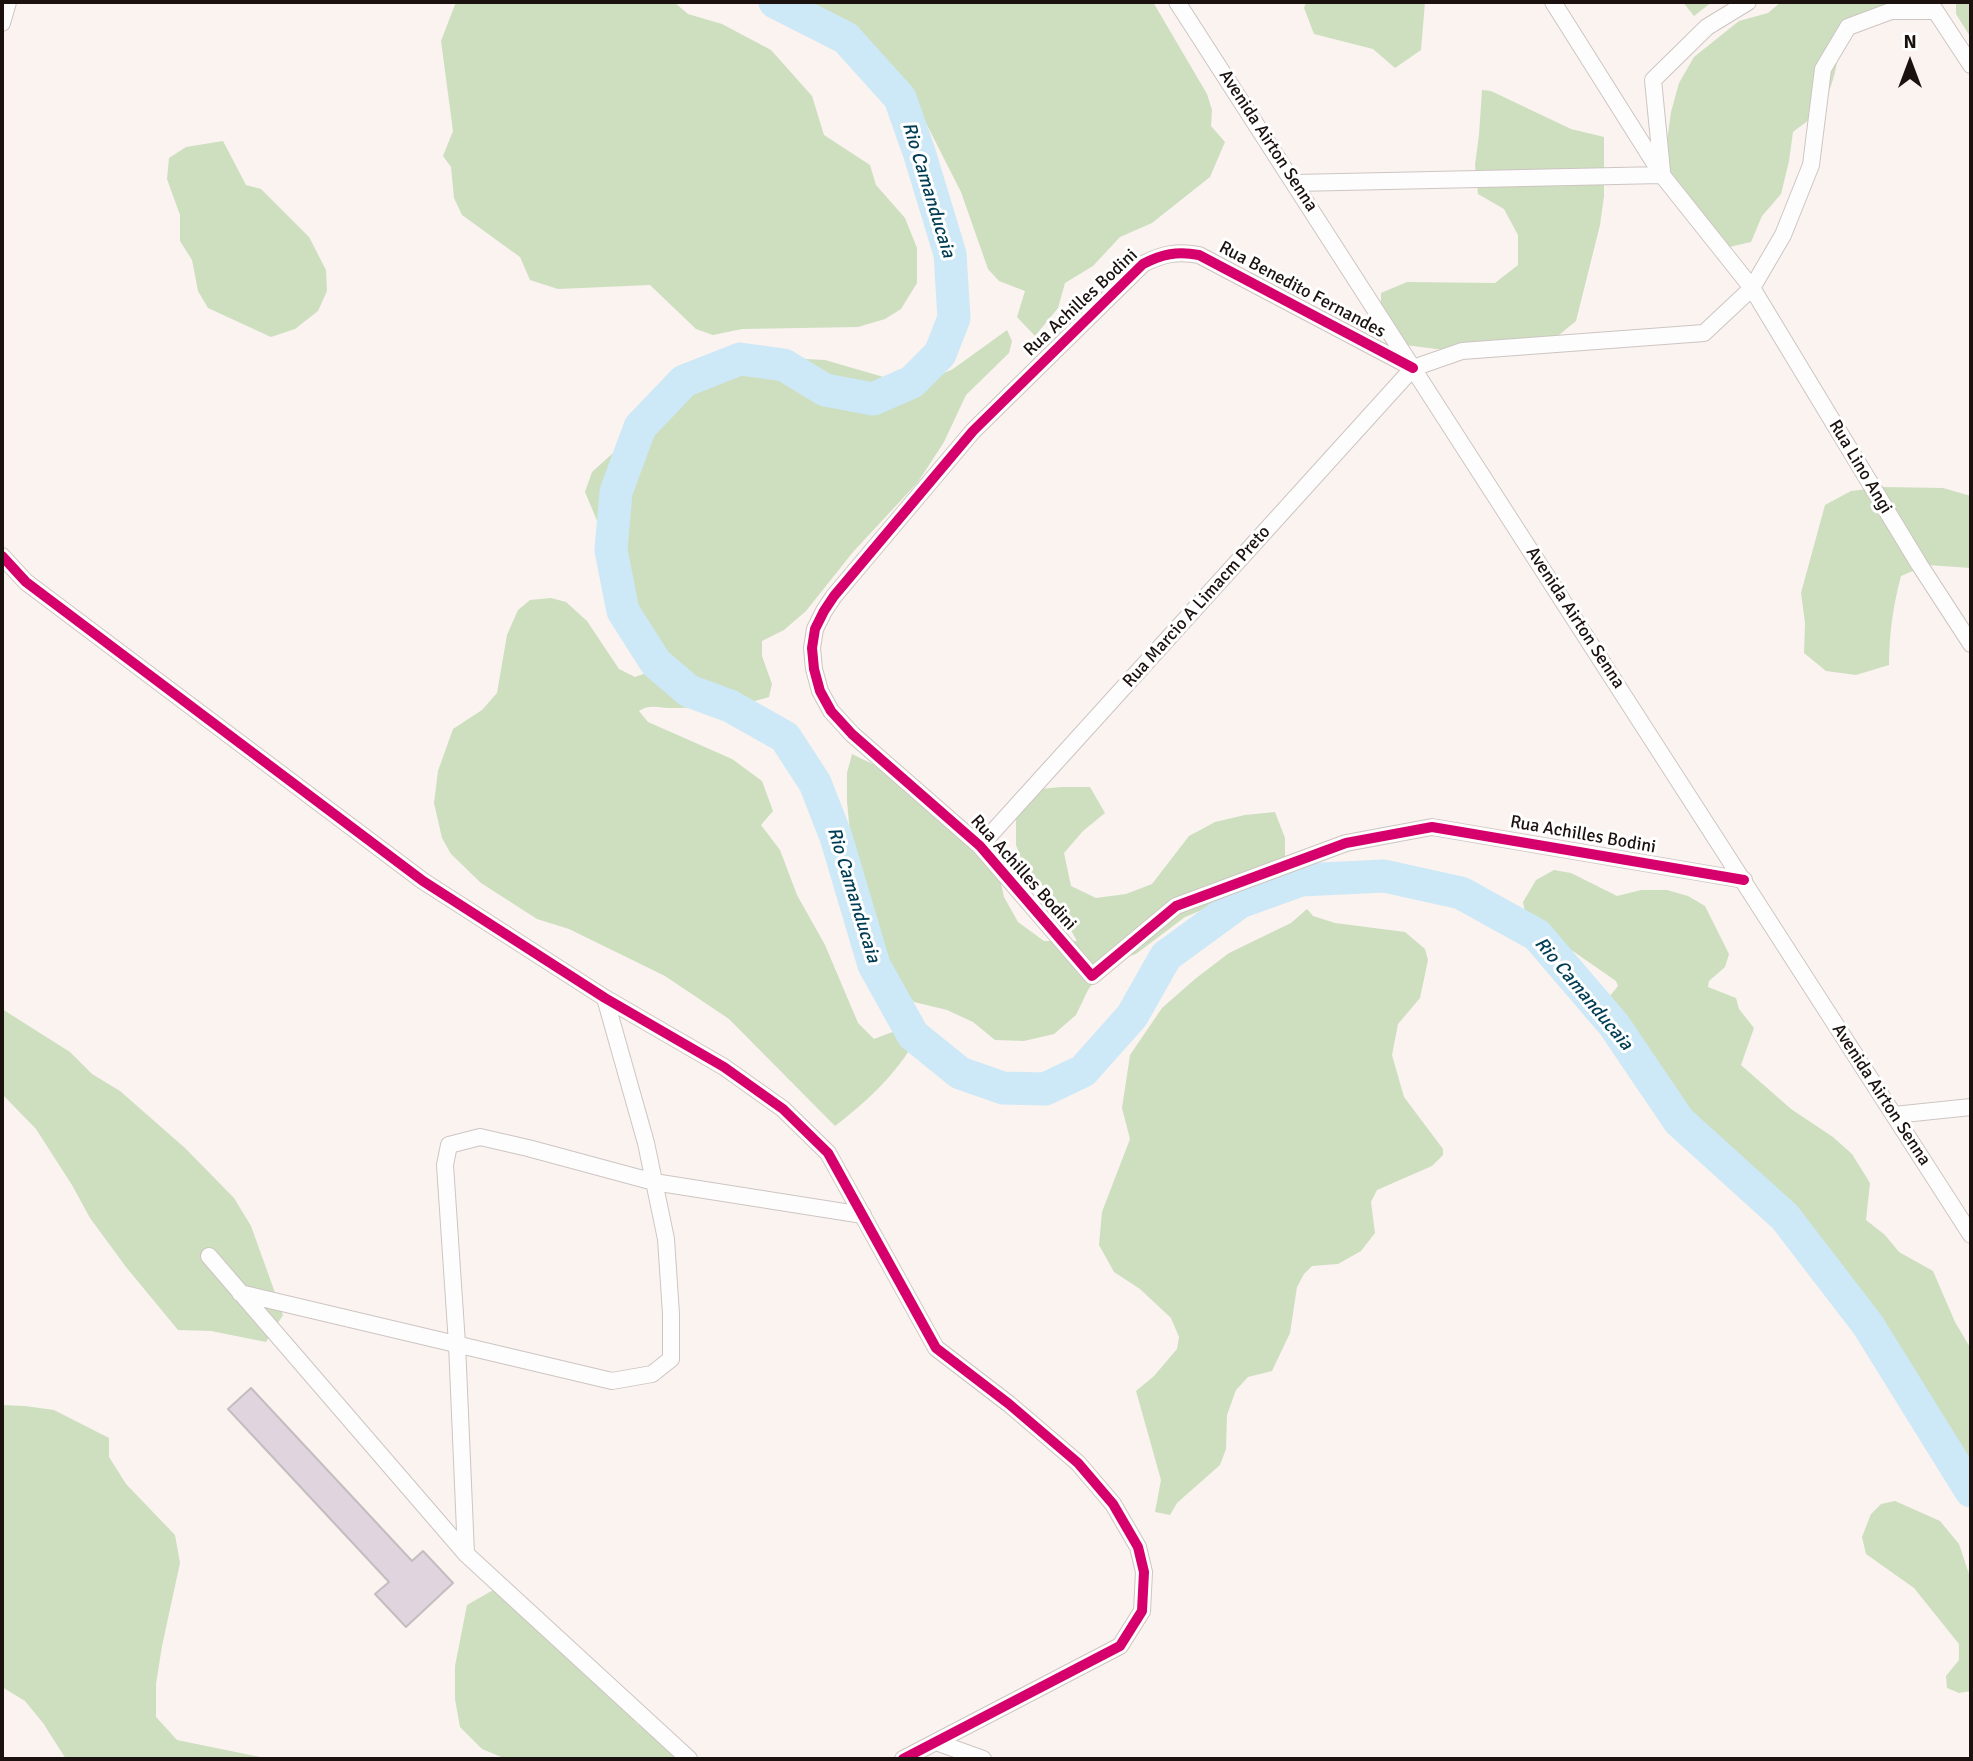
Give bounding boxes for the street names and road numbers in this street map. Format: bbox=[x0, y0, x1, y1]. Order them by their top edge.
street label: Avenida Airton Senna bbox=[1214, 66, 1322, 216]
street label: Rua Benedito Fernandes bbox=[1215, 237, 1389, 343]
street label: Rua Achilles Bodini bbox=[1020, 245, 1142, 361]
street label: Rua Lino Angi bbox=[1824, 416, 1896, 518]
street label: Rua Marcio A Limacm Preto bbox=[1119, 522, 1275, 692]
street label: Avenida Airton Senna bbox=[1521, 543, 1629, 693]
street label: Rua Achilles Bodini bbox=[966, 811, 1080, 935]
street label: Rua Achilles Bodini bbox=[1508, 812, 1658, 858]
street label: Avenida Airton Senna bbox=[1827, 1020, 1935, 1170]

